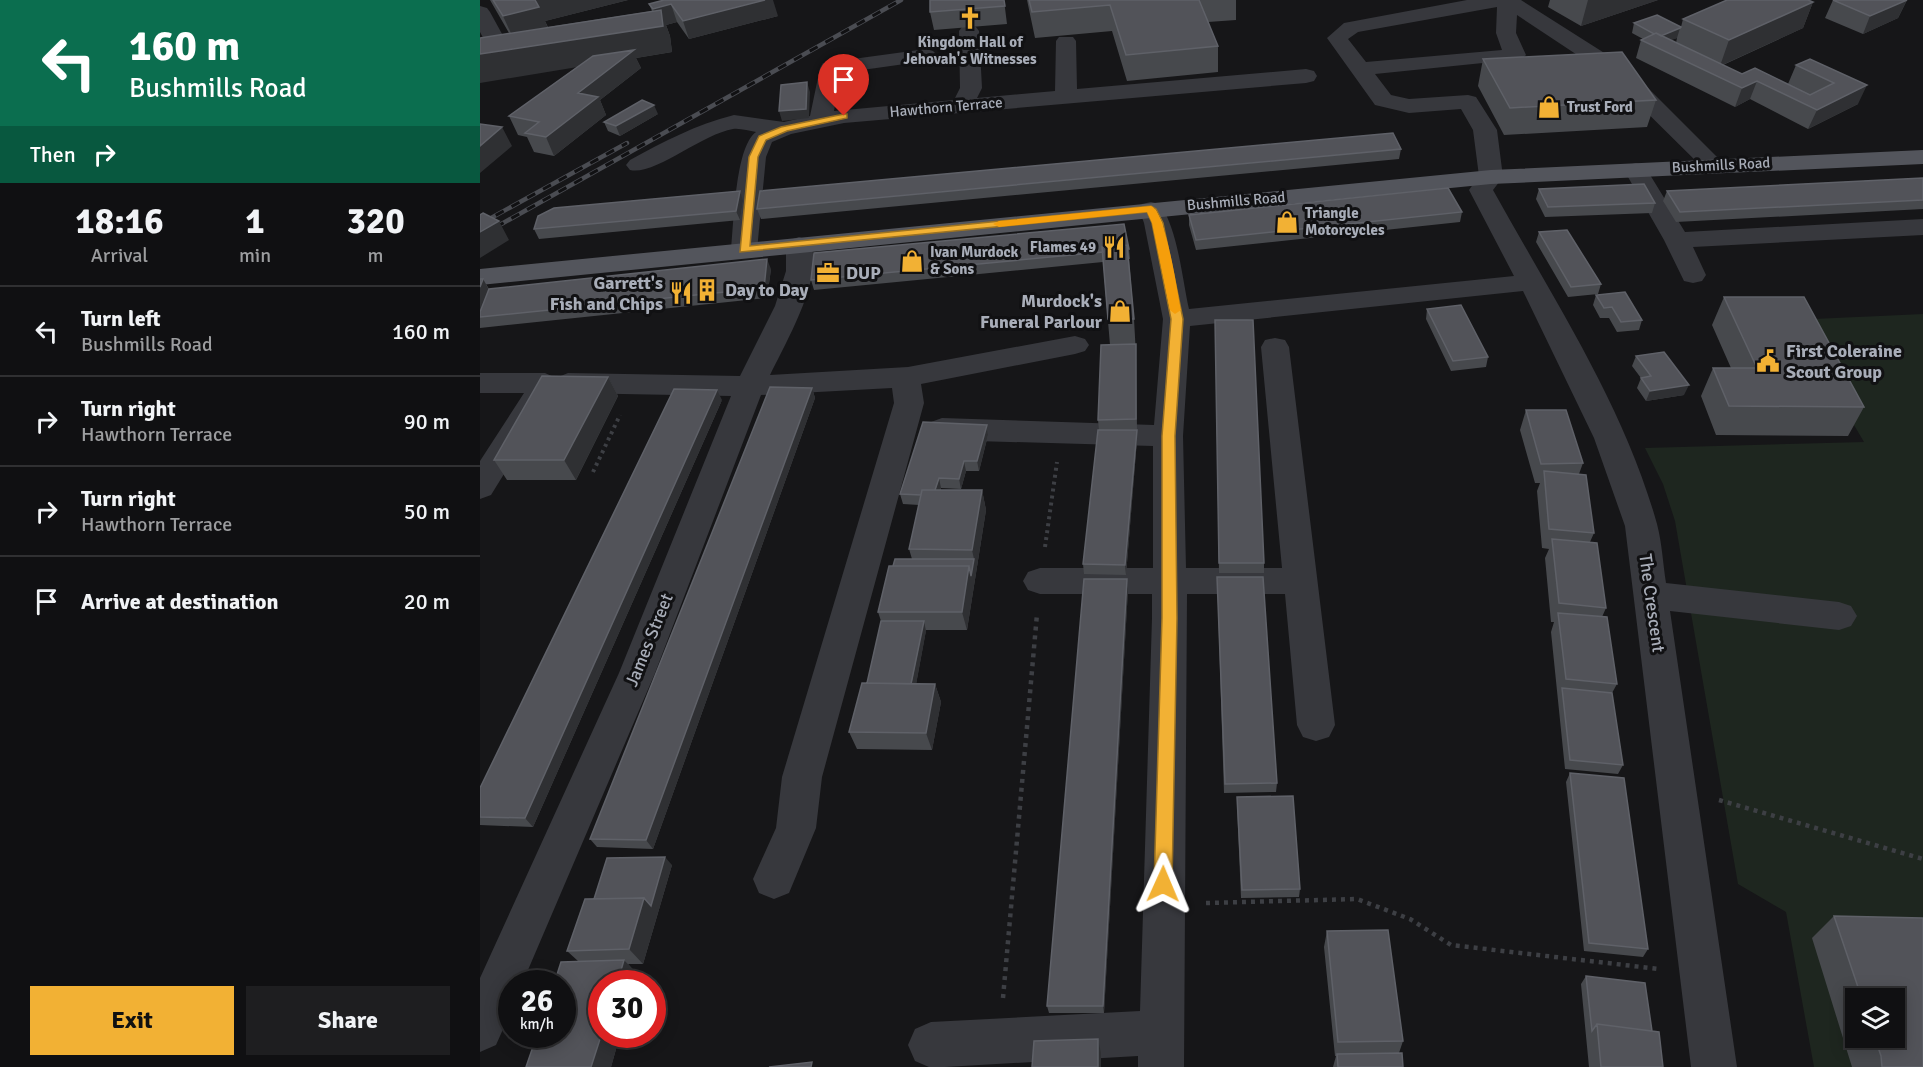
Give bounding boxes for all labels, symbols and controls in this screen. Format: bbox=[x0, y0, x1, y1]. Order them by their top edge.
church icon: Kingdom Hall of Jehovah's Witnesses bbox=[957, 5, 983, 31]
text: 160 m bbox=[129, 21, 240, 72]
icon: left bbox=[30, 24, 108, 102]
place label: Kingdom Hall of Jehovah's Witnesses bbox=[903, 33, 1037, 68]
pin bbox=[818, 54, 869, 116]
icon: arrive bbox=[827, 63, 860, 96]
text: Bushmills Road bbox=[129, 72, 307, 105]
street label: Hawthorn Terrace bbox=[889, 93, 1003, 121]
shop icon: Trust Ford bbox=[1536, 94, 1562, 120]
place label: Trust Ford bbox=[1567, 98, 1633, 116]
icon: right bbox=[88, 138, 121, 171]
text: Then bbox=[30, 141, 76, 168]
street label: Bushmills Road bbox=[1671, 153, 1771, 177]
street label: Bushmills Road bbox=[1186, 188, 1286, 214]
text: 18:16 bbox=[75, 199, 164, 244]
text: 1 bbox=[245, 199, 265, 244]
text: 320 bbox=[346, 199, 405, 244]
place label: Triangle Motorcycles bbox=[1305, 204, 1385, 239]
shop icon: Triangle Motorcycles bbox=[1274, 209, 1300, 235]
restaurant icon: Flames 49 bbox=[1101, 234, 1127, 260]
place label: Flames 49 bbox=[1030, 238, 1096, 256]
text: Arrival bbox=[91, 243, 148, 268]
text: min bbox=[239, 243, 271, 268]
text: m bbox=[368, 243, 384, 268]
place label: Ivan Murdock & Sons bbox=[930, 243, 1019, 278]
shop icon: Ivan Murdock & Sons bbox=[899, 248, 925, 274]
office icon: DUP bbox=[815, 260, 841, 286]
place label: DUP bbox=[846, 262, 881, 284]
place label: Garrett's Fish and Chips bbox=[550, 272, 663, 315]
building icon: Day to Day bbox=[694, 277, 720, 303]
place label: Day to Day bbox=[725, 279, 809, 301]
restaurant icon: Garrett's Fish and Chips bbox=[668, 280, 694, 306]
place label: Murdock's Funeral Parlour bbox=[980, 290, 1103, 333]
shop icon: Murdock's Funeral Parlour bbox=[1107, 298, 1133, 324]
text: Turn left bbox=[81, 305, 161, 332]
icon: left bbox=[30, 315, 63, 348]
text: 160 m bbox=[392, 318, 450, 345]
text: Bushmills Road bbox=[81, 332, 213, 357]
place label: First Coleraine Scout Group bbox=[1786, 340, 1902, 383]
public building icon: First Coleraine Scout Group bbox=[1755, 348, 1781, 374]
text: Turn right bbox=[81, 395, 176, 422]
icon: right bbox=[30, 405, 63, 438]
text: 90 m bbox=[404, 408, 450, 435]
text: Hawthorn Terrace bbox=[81, 422, 232, 447]
text: Turn right bbox=[81, 485, 176, 512]
icon: right bbox=[30, 495, 63, 528]
text: 50 m bbox=[404, 498, 450, 525]
text: Hawthorn Terrace bbox=[81, 512, 232, 537]
street label: The Crescent bbox=[1634, 552, 1670, 654]
icon: arrive bbox=[30, 585, 63, 618]
text: Arrive at destination bbox=[81, 588, 278, 615]
text: 20 m bbox=[404, 588, 450, 615]
street label: James Street bbox=[620, 590, 678, 690]
position arrow bbox=[1131, 852, 1195, 916]
speed limit sign: 30 bbox=[588, 970, 666, 1048]
text: 26 bbox=[521, 983, 553, 1020]
button: Exit bbox=[30, 986, 234, 1055]
button: Share bbox=[246, 986, 450, 1055]
map controls bbox=[1845, 988, 1905, 1048]
button: layers bbox=[1845, 988, 1905, 1048]
text: km/h bbox=[520, 1015, 554, 1033]

